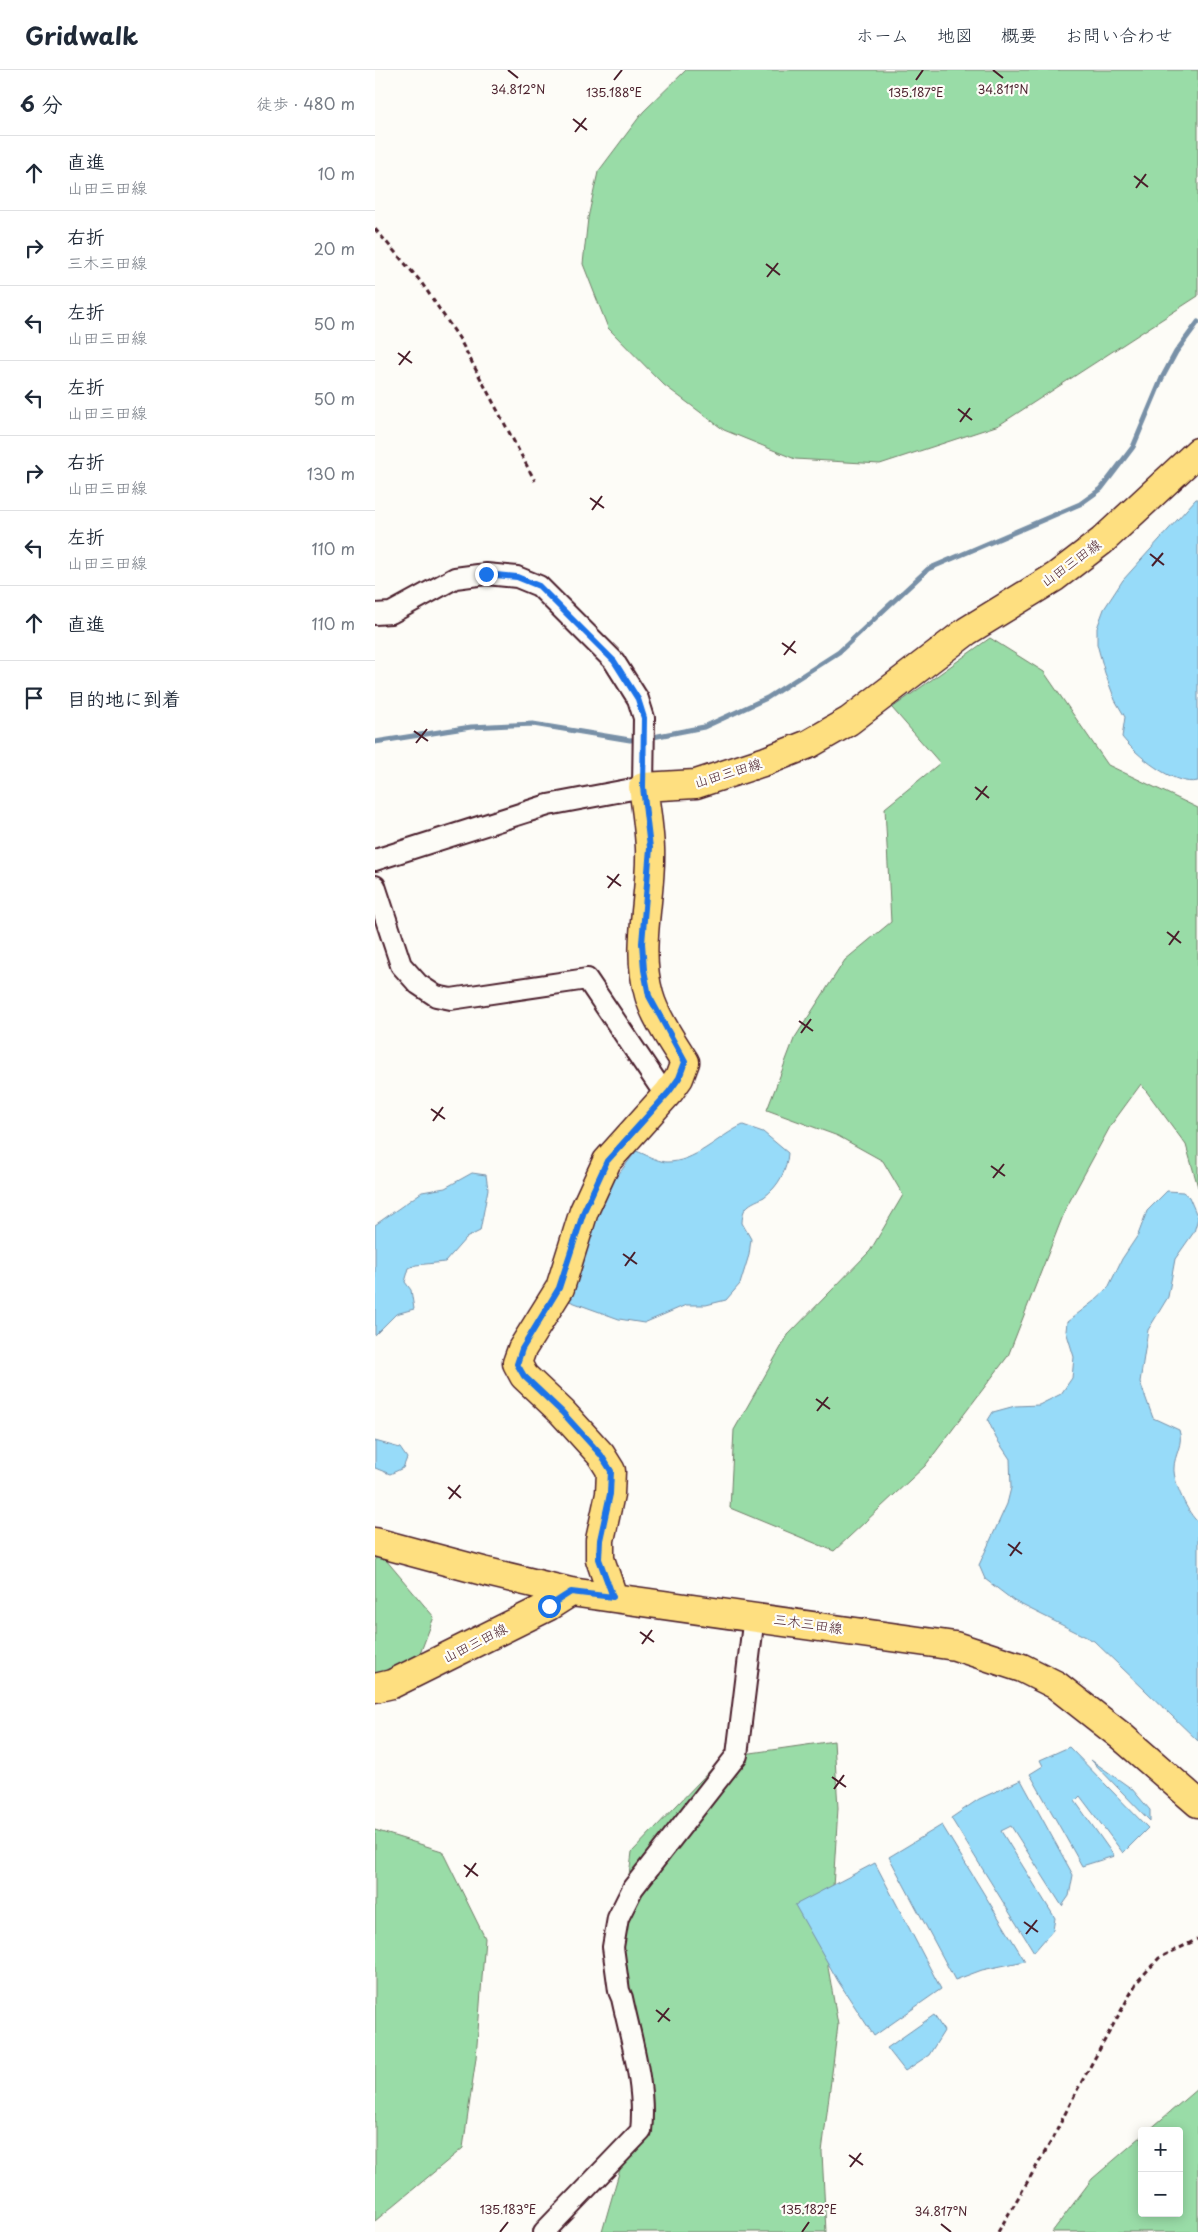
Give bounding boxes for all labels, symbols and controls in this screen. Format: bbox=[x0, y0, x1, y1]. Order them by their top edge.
text: Gridwalk bbox=[25, 17, 138, 53]
text: ホーム bbox=[856, 21, 909, 48]
text: 地図 bbox=[937, 21, 973, 48]
text: 概要 bbox=[1001, 21, 1037, 48]
text: お問い合わせ bbox=[1065, 21, 1173, 48]
text: 34.812°N bbox=[491, 80, 545, 98]
text: 34.811°N bbox=[977, 80, 1029, 98]
text: 135.188°E bbox=[586, 83, 642, 101]
text: 135.187°E bbox=[888, 83, 944, 101]
text: 6 分 bbox=[20, 87, 63, 119]
text: 徒歩 · 480 m bbox=[257, 91, 355, 115]
text: 直進 bbox=[67, 147, 105, 175]
icon: ahead bbox=[20, 159, 48, 187]
text: 10 m bbox=[318, 161, 355, 185]
text: 山田三田線 bbox=[67, 175, 147, 199]
text: 右折 bbox=[67, 222, 105, 250]
icon: right bbox=[20, 234, 48, 262]
text: 20 m bbox=[314, 236, 355, 260]
text: 三木三田線 bbox=[67, 250, 147, 274]
text: 左折 bbox=[67, 297, 105, 325]
icon: left bbox=[20, 309, 48, 337]
text: 50 m bbox=[314, 311, 355, 335]
text: 山田三田線 bbox=[67, 325, 147, 349]
text: 左折 bbox=[67, 372, 105, 400]
icon: left bbox=[20, 384, 48, 412]
text: 50 m bbox=[314, 386, 355, 410]
text: 山田三田線 bbox=[67, 400, 147, 424]
text: 右折 bbox=[67, 447, 105, 475]
icon: right bbox=[20, 459, 48, 487]
text: 130 m bbox=[307, 461, 355, 485]
text: 山田三田線 bbox=[67, 475, 147, 499]
text: 左折 bbox=[67, 522, 105, 550]
icon: left bbox=[20, 534, 48, 562]
street label: 山田三田線 bbox=[1036, 534, 1105, 592]
text: 110 m bbox=[312, 536, 355, 560]
text: 山田三田線 bbox=[67, 550, 147, 574]
route end bbox=[475, 563, 498, 586]
icon: ahead bbox=[20, 609, 48, 637]
text: 直進 bbox=[67, 609, 105, 637]
text: 110 m bbox=[312, 611, 355, 635]
icon: arrive bbox=[20, 684, 48, 712]
text: 目的地に到着 bbox=[67, 684, 181, 712]
street label: 山田三田線 bbox=[691, 752, 764, 793]
route start bbox=[538, 1595, 561, 1618]
street label: 三木三田線 bbox=[772, 1608, 844, 1639]
street label: 山田三田線 bbox=[439, 1617, 511, 1668]
map controls bbox=[1138, 2127, 1183, 2217]
button: + bbox=[1138, 2127, 1183, 2172]
button: − bbox=[1138, 2172, 1183, 2217]
text: 135.183°E bbox=[480, 2200, 536, 2218]
text: 135.182°E bbox=[781, 2200, 837, 2218]
text: 34.817°N bbox=[915, 2202, 967, 2220]

